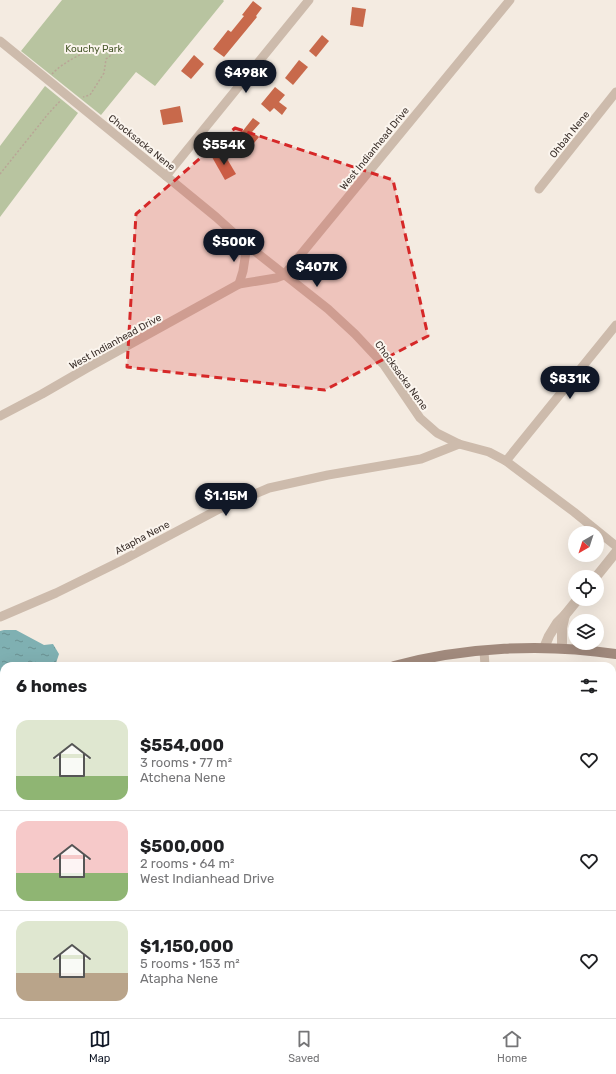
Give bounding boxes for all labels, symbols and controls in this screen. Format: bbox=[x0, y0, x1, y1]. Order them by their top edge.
park label: Kouchy Park bbox=[65, 43, 124, 55]
pin: $498K bbox=[218, 60, 274, 94]
text: $498K bbox=[224, 65, 268, 80]
street label: West Indianhead Drive bbox=[338, 104, 412, 193]
street label: Ohbah Nene bbox=[547, 108, 593, 161]
street label: Chocksacka Nene bbox=[106, 112, 177, 174]
pin: $554K bbox=[196, 132, 252, 166]
text: $554K bbox=[203, 137, 245, 152]
pin: $500K bbox=[206, 229, 262, 263]
text: $500K bbox=[212, 234, 256, 249]
pin: $407K bbox=[289, 254, 345, 288]
text: $407K bbox=[296, 259, 338, 274]
street label: West Indianhead Drive bbox=[67, 311, 164, 372]
street label: Chocksacka Nene bbox=[372, 339, 431, 413]
pin: $831K bbox=[542, 366, 598, 400]
text: $831K bbox=[550, 371, 590, 386]
pin: $1.15M bbox=[193, 483, 259, 517]
text: $1.15M bbox=[204, 488, 248, 503]
street label: Atapha Nene bbox=[113, 518, 172, 557]
north arrow bbox=[568, 526, 604, 562]
map controls bbox=[568, 526, 604, 650]
button: locate bbox=[568, 570, 604, 606]
button: layers bbox=[568, 614, 604, 650]
icon: filters bbox=[578, 675, 600, 697]
text: 6 homes bbox=[16, 676, 87, 696]
text: $554,000 bbox=[140, 735, 224, 755]
icon: home bbox=[48, 736, 96, 784]
icon: heart bbox=[578, 749, 600, 771]
text: 3 rooms · 77 m² bbox=[140, 755, 232, 770]
text: Atchena Nene bbox=[140, 770, 226, 785]
text: $500,000 bbox=[140, 836, 225, 856]
icon: home bbox=[48, 837, 96, 885]
icon: heart bbox=[578, 850, 600, 872]
text: 2 rooms · 64 m² bbox=[140, 856, 235, 871]
text: West Indianhead Drive bbox=[140, 871, 274, 886]
text: $1,150,000 bbox=[140, 936, 234, 956]
icon: home bbox=[48, 937, 96, 985]
icon: heart bbox=[578, 950, 600, 972]
text: 5 rooms · 153 m² bbox=[140, 956, 240, 971]
text: Atapha Nene bbox=[140, 971, 218, 986]
tab: Map bbox=[89, 1028, 111, 1065]
tab: Saved bbox=[288, 1028, 320, 1065]
tab: Home bbox=[497, 1028, 527, 1065]

